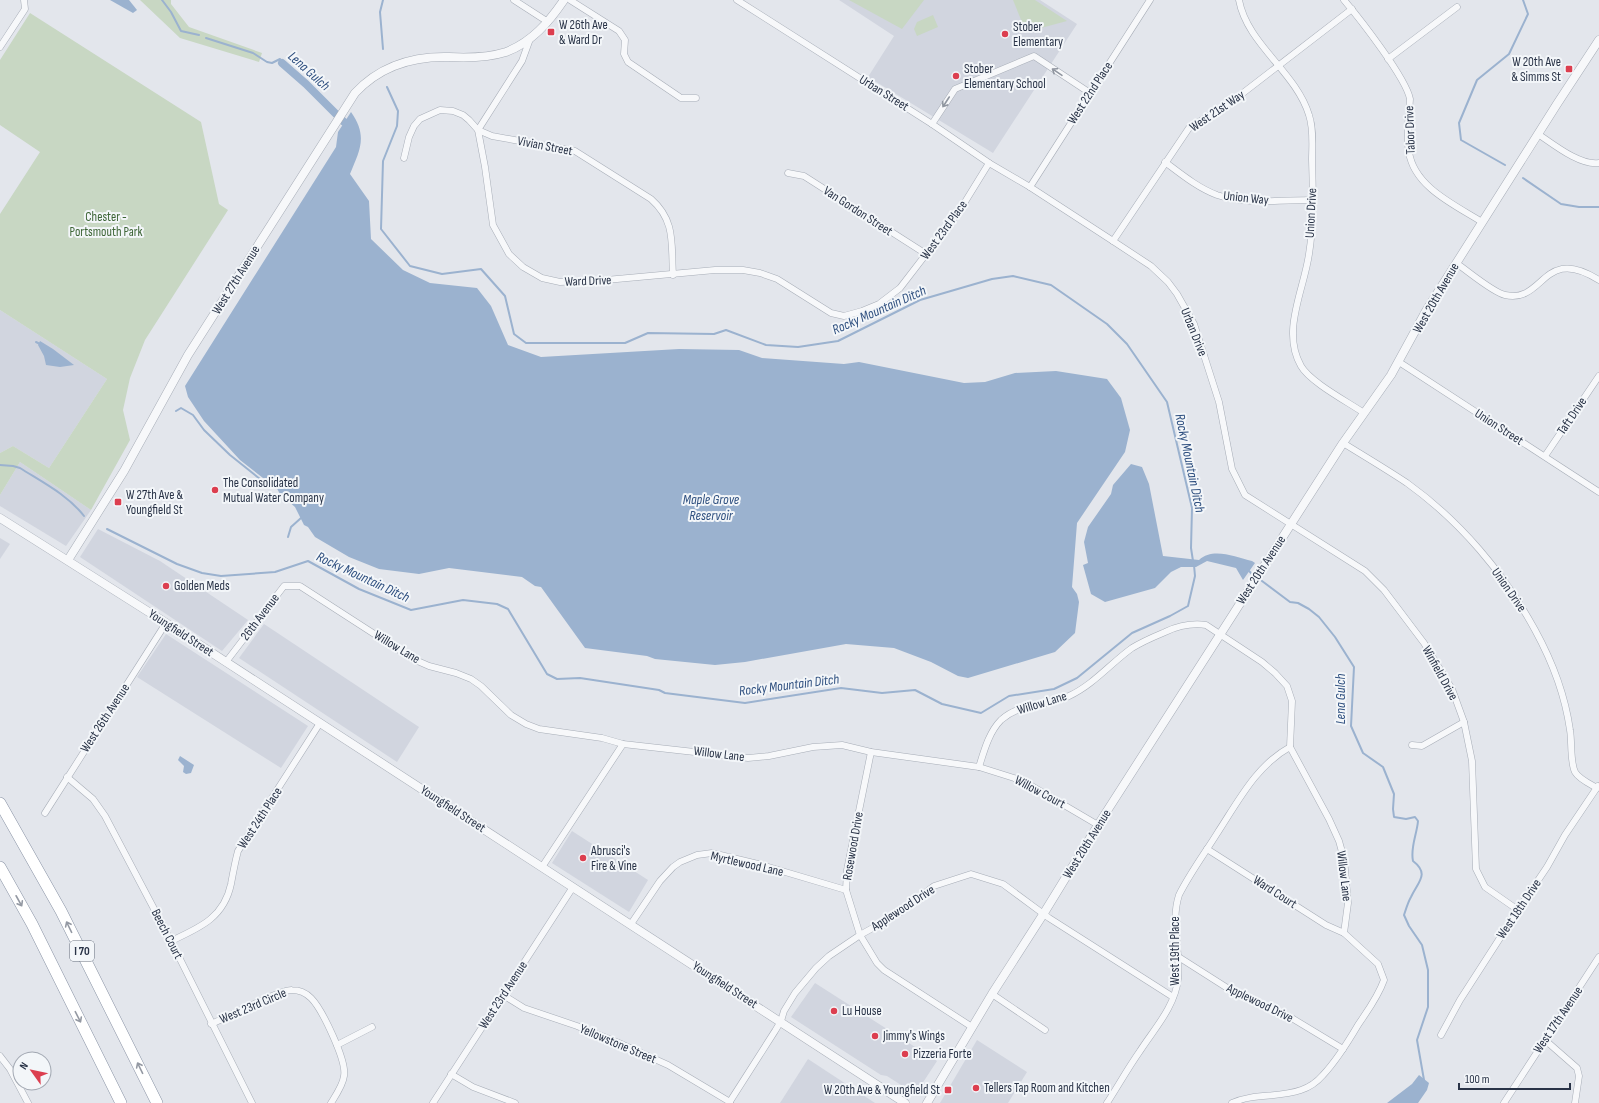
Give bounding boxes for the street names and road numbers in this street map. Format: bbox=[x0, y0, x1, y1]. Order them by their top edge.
street label: West 22nd Place bbox=[1064, 59, 1116, 127]
street label: Urban Street bbox=[856, 71, 912, 115]
street label: West 21st Way bbox=[1186, 87, 1248, 135]
street label: Tabor Drive bbox=[1401, 105, 1419, 155]
street label: Vivian Street bbox=[516, 133, 574, 159]
street label: Van Gordon Street bbox=[820, 183, 896, 239]
street label: Union Way bbox=[1223, 188, 1269, 208]
street label: Union Drive bbox=[1302, 188, 1320, 238]
street label: West 23rd Place bbox=[917, 197, 971, 263]
street label: West 27th Avenue bbox=[208, 243, 264, 317]
street label: West 20th Avenue bbox=[1409, 260, 1463, 336]
street label: Ward Drive bbox=[564, 272, 612, 290]
street label: Urban Drive bbox=[1177, 305, 1211, 359]
street label: Taft Drive bbox=[1554, 394, 1590, 438]
street label: Union Street bbox=[1472, 405, 1526, 449]
street label: West 20th Avenue bbox=[1233, 533, 1289, 607]
street label: Union Drive bbox=[1488, 565, 1530, 615]
street label: 26th Avenue bbox=[237, 590, 283, 644]
street label: Youngfield Street bbox=[145, 606, 217, 660]
street label: Willow Lane bbox=[371, 627, 423, 667]
street label: Winfield Drive bbox=[1418, 643, 1462, 703]
street label: West 26th Avenue bbox=[77, 681, 133, 755]
street label: Willow Lane bbox=[1015, 688, 1069, 718]
street label: Willow Lane bbox=[693, 743, 745, 765]
street label: Willow Court bbox=[1012, 772, 1068, 812]
street label: Youngfield Street bbox=[417, 782, 489, 836]
street label: West 24th Place bbox=[234, 784, 286, 852]
street label: West 20th Avenue bbox=[1059, 806, 1115, 882]
street label: Rosewood Drive bbox=[839, 810, 867, 882]
street label: Myrtlewood Lane bbox=[709, 848, 785, 880]
street label: Willow Lane bbox=[1333, 850, 1355, 902]
street label: Ward Court bbox=[1250, 872, 1300, 912]
street label: West 18th Drive bbox=[1493, 876, 1545, 942]
street label: Applewood Drive bbox=[867, 882, 938, 935]
street label: Beech Court bbox=[148, 906, 186, 962]
street label: West 19th Place bbox=[1167, 916, 1183, 986]
road number: I 70 bbox=[70, 941, 94, 961]
street label: West 23rd Avenue bbox=[475, 958, 531, 1032]
street label: Youngfield Street bbox=[689, 958, 761, 1012]
street label: Applewood Drive bbox=[1223, 980, 1296, 1026]
street label: West 17th Avenue bbox=[1530, 983, 1586, 1057]
street label: West 23rd Circle bbox=[217, 985, 289, 1027]
street label: Yellowstone Street bbox=[577, 1021, 659, 1067]

